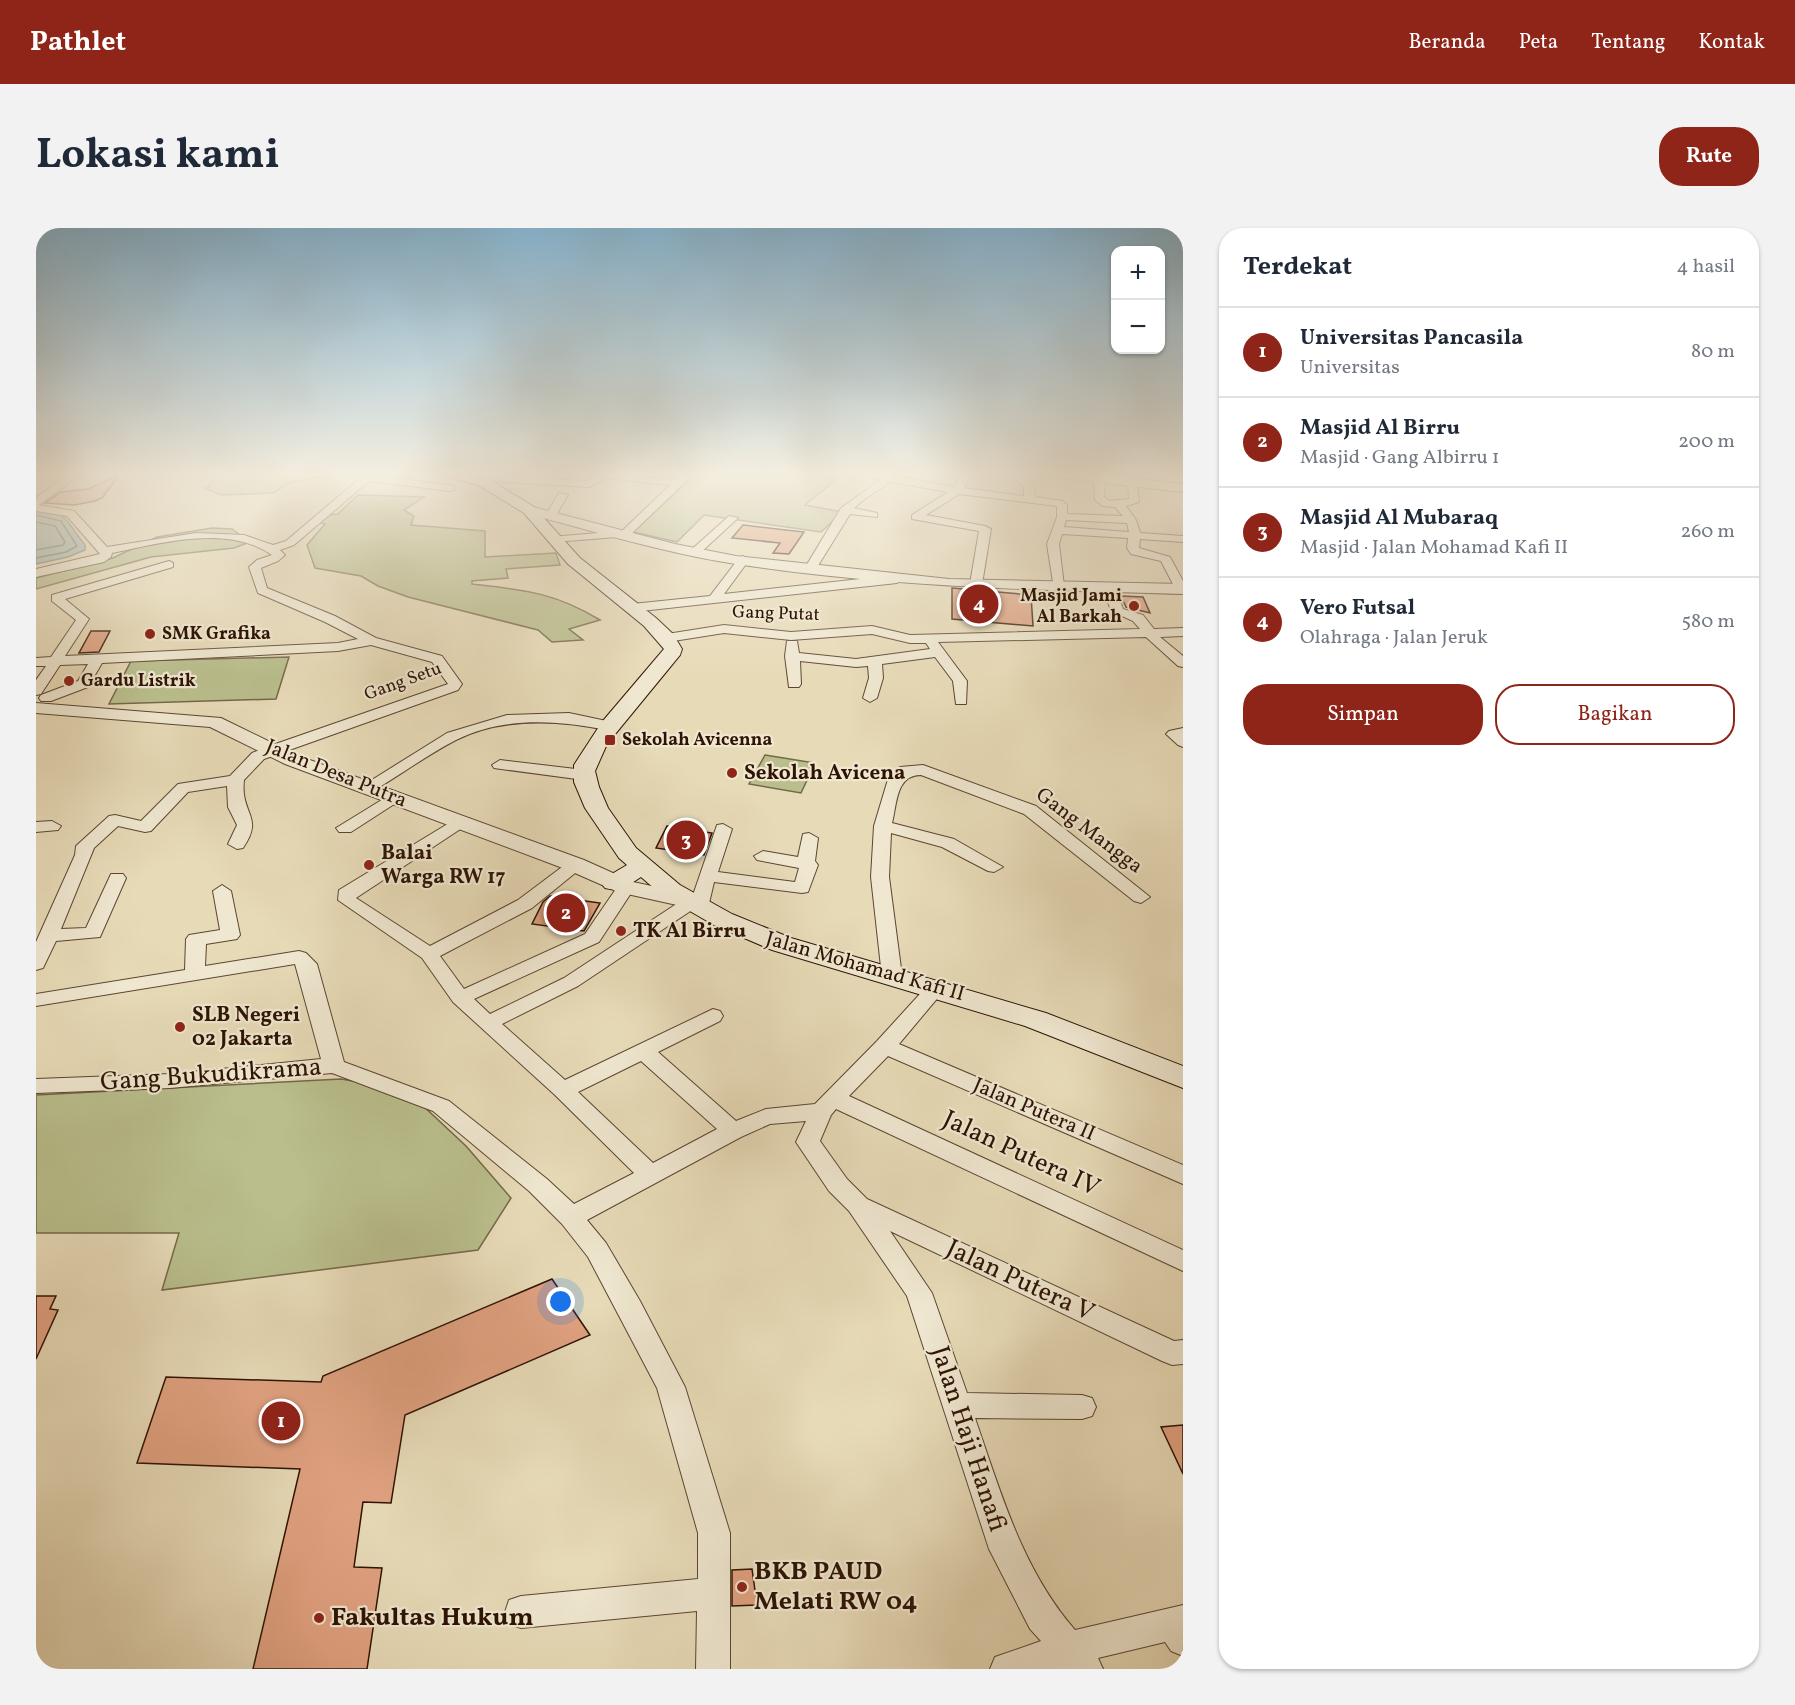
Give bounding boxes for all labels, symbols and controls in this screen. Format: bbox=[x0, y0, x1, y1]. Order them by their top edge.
text: Pathlet bbox=[30, 23, 126, 62]
text: Beranda bbox=[1408, 28, 1486, 57]
text: Peta bbox=[1519, 28, 1558, 57]
text: Tentang bbox=[1591, 28, 1666, 57]
text: Kontak bbox=[1699, 28, 1765, 57]
text: Lokasi kami bbox=[36, 127, 280, 186]
button: Rute bbox=[1659, 127, 1759, 186]
map controls bbox=[1111, 246, 1165, 354]
button: + bbox=[1111, 246, 1165, 300]
text: Terdekat bbox=[1243, 249, 1352, 285]
text: 4 hasil bbox=[1677, 253, 1735, 281]
button: − bbox=[1111, 300, 1165, 354]
text: Universitas Pancasila bbox=[1300, 323, 1523, 354]
text: 1 bbox=[1258, 338, 1267, 366]
text: 80 m bbox=[1691, 338, 1735, 366]
text: Universitas bbox=[1300, 354, 1400, 382]
text: Masjid Al Birru bbox=[1300, 413, 1460, 444]
text: 2 bbox=[1257, 428, 1268, 456]
text: 200 m bbox=[1678, 428, 1735, 456]
text: Masjid · Gang Albirru 1 bbox=[1300, 444, 1500, 472]
text: Masjid Al Mubaraq bbox=[1300, 503, 1498, 534]
text: 3 bbox=[1257, 518, 1268, 546]
text: 260 m bbox=[1680, 518, 1735, 546]
text: Masjid · Jalan Mohamad Kafi II bbox=[1300, 534, 1568, 562]
pin: 4 bbox=[960, 582, 998, 626]
place label: Masjid Jami Al Barkah bbox=[1020, 584, 1122, 630]
text: Vero Futsal bbox=[1300, 593, 1415, 624]
marker: Masjid Jami Al Barkah bbox=[1127, 599, 1141, 613]
street label: Gang Putat bbox=[732, 600, 820, 628]
text: 4 bbox=[1256, 608, 1269, 636]
text: 580 m bbox=[1682, 608, 1735, 636]
place label: SMK Grafika bbox=[162, 622, 271, 647]
text: Olahraga · Jalan Jeruk bbox=[1300, 624, 1488, 652]
marker: SMK Grafika bbox=[143, 627, 157, 641]
street label: Gang Setu bbox=[361, 656, 445, 708]
place label: Gardu Listrik bbox=[81, 669, 196, 694]
marker: Gardu Listrik bbox=[62, 674, 76, 688]
button: Simpan bbox=[1243, 684, 1483, 745]
button: Bagikan bbox=[1495, 684, 1735, 745]
place label: Sekolah Avicenna bbox=[622, 728, 772, 753]
street label: Jalan Desa Putra bbox=[261, 732, 411, 816]
marker: Sekolah Avicenna bbox=[603, 733, 617, 747]
place label: Sekolah Avicena bbox=[744, 759, 905, 788]
marker: Sekolah Avicena bbox=[725, 766, 739, 780]
street label: Gang Mangga bbox=[1029, 781, 1149, 881]
pin: 3 bbox=[666, 818, 706, 862]
place label: Balai Warga RW 17 bbox=[381, 839, 506, 892]
marker: Balai Warga RW 17 bbox=[362, 858, 376, 872]
pin: 2 bbox=[546, 890, 586, 936]
place label: TK Al Birru bbox=[633, 917, 746, 946]
marker: TK Al Birru bbox=[614, 924, 628, 938]
street label: Jalan Mohamad Kafi II bbox=[762, 925, 968, 1009]
place label: SLB Negeri 02 Jakarta bbox=[192, 1001, 300, 1054]
marker: SLB Negeri 02 Jakarta bbox=[173, 1020, 187, 1034]
street label: Gang Bukudikrama bbox=[99, 1049, 323, 1101]
street label: Jalan Putera II bbox=[968, 1071, 1100, 1149]
street label: Jalan Putera IV bbox=[936, 1102, 1106, 1206]
street label: Jalan Putera V bbox=[940, 1231, 1100, 1331]
your location bbox=[546, 1287, 575, 1316]
street label: Jalan Haji Hanafi bbox=[921, 1342, 1015, 1536]
pin: 1 bbox=[262, 1398, 300, 1444]
place label: BKB PAUD Melati RW 04 bbox=[754, 1554, 917, 1620]
marker: BKB PAUD Melati RW 04 bbox=[735, 1580, 749, 1594]
place label: Fakultas Hukum bbox=[331, 1600, 534, 1636]
marker: Fakultas Hukum bbox=[312, 1611, 326, 1625]

